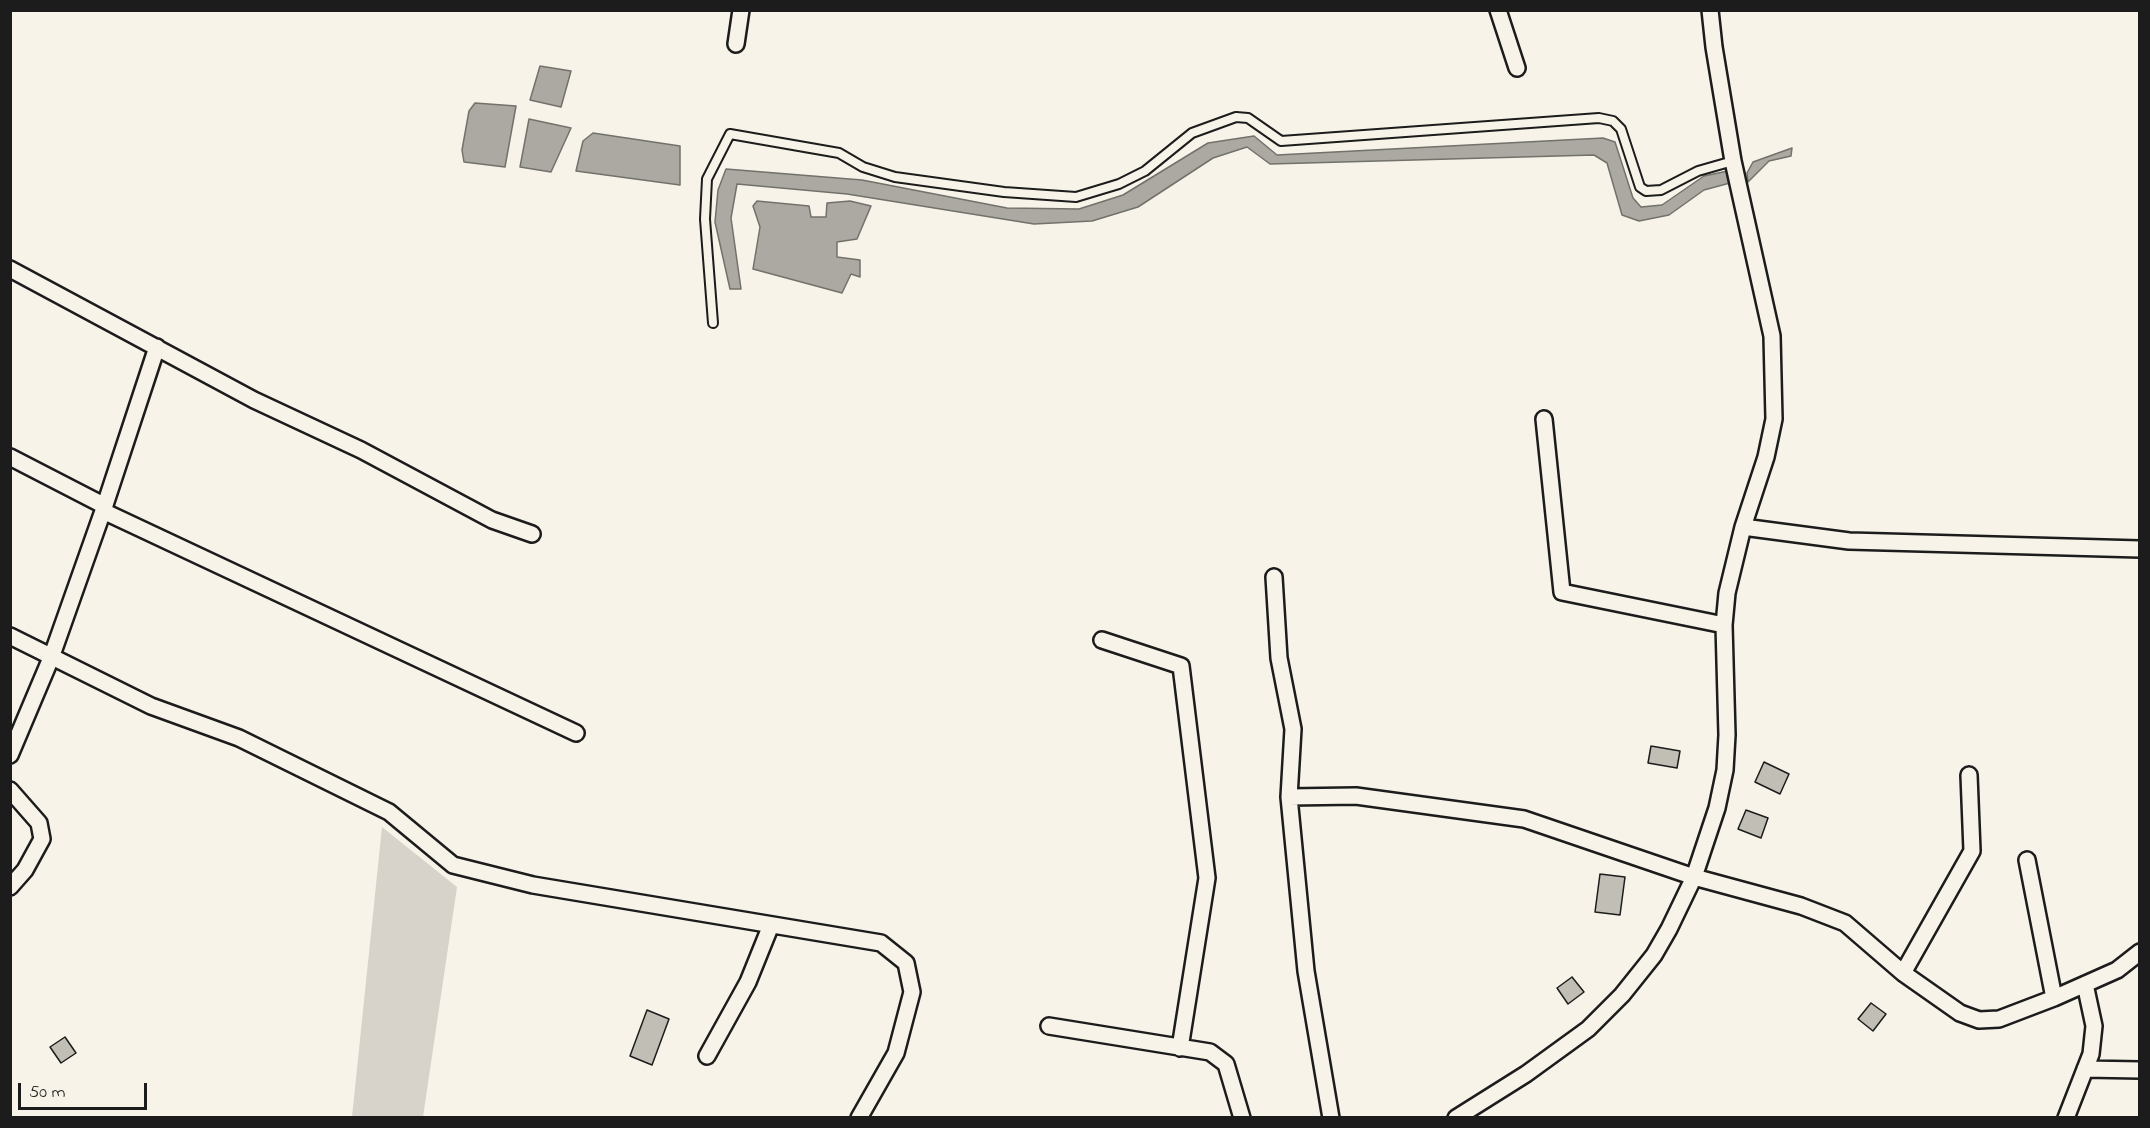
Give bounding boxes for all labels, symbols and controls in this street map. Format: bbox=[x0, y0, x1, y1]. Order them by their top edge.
scale bar bbox=[21, 1071, 150, 1109]
text: 50 m bbox=[29, 1080, 66, 1106]

